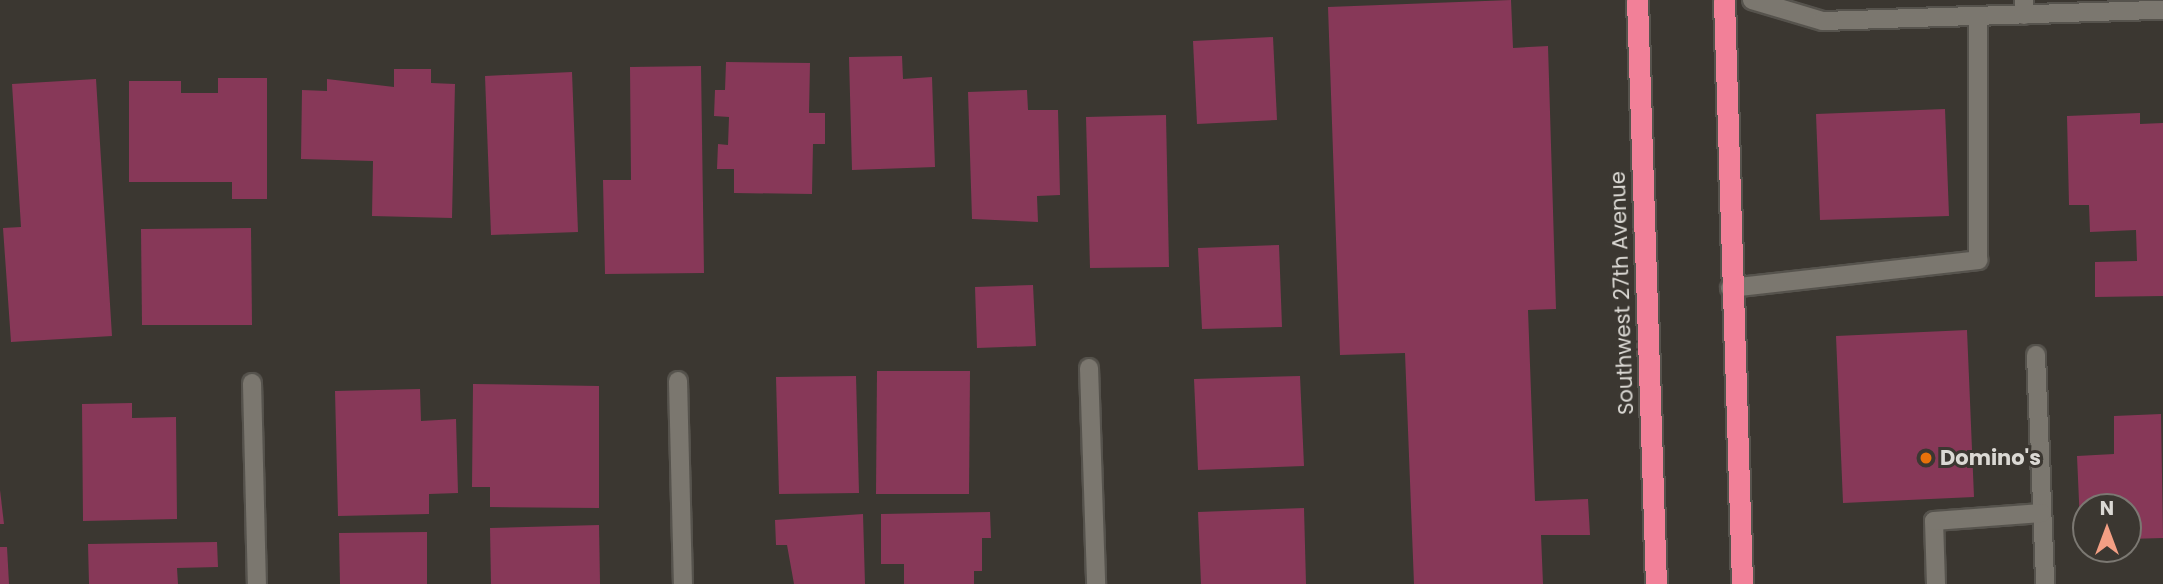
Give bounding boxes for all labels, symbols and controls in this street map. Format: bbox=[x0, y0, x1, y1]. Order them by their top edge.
street label: Southwest 27th Avenue bbox=[1605, 171, 1639, 415]
place label: Domino's bbox=[1940, 445, 2041, 471]
marker: Domino's bbox=[1918, 450, 1934, 466]
north arrow bbox=[2072, 493, 2142, 563]
text: N bbox=[2100, 495, 2114, 522]

